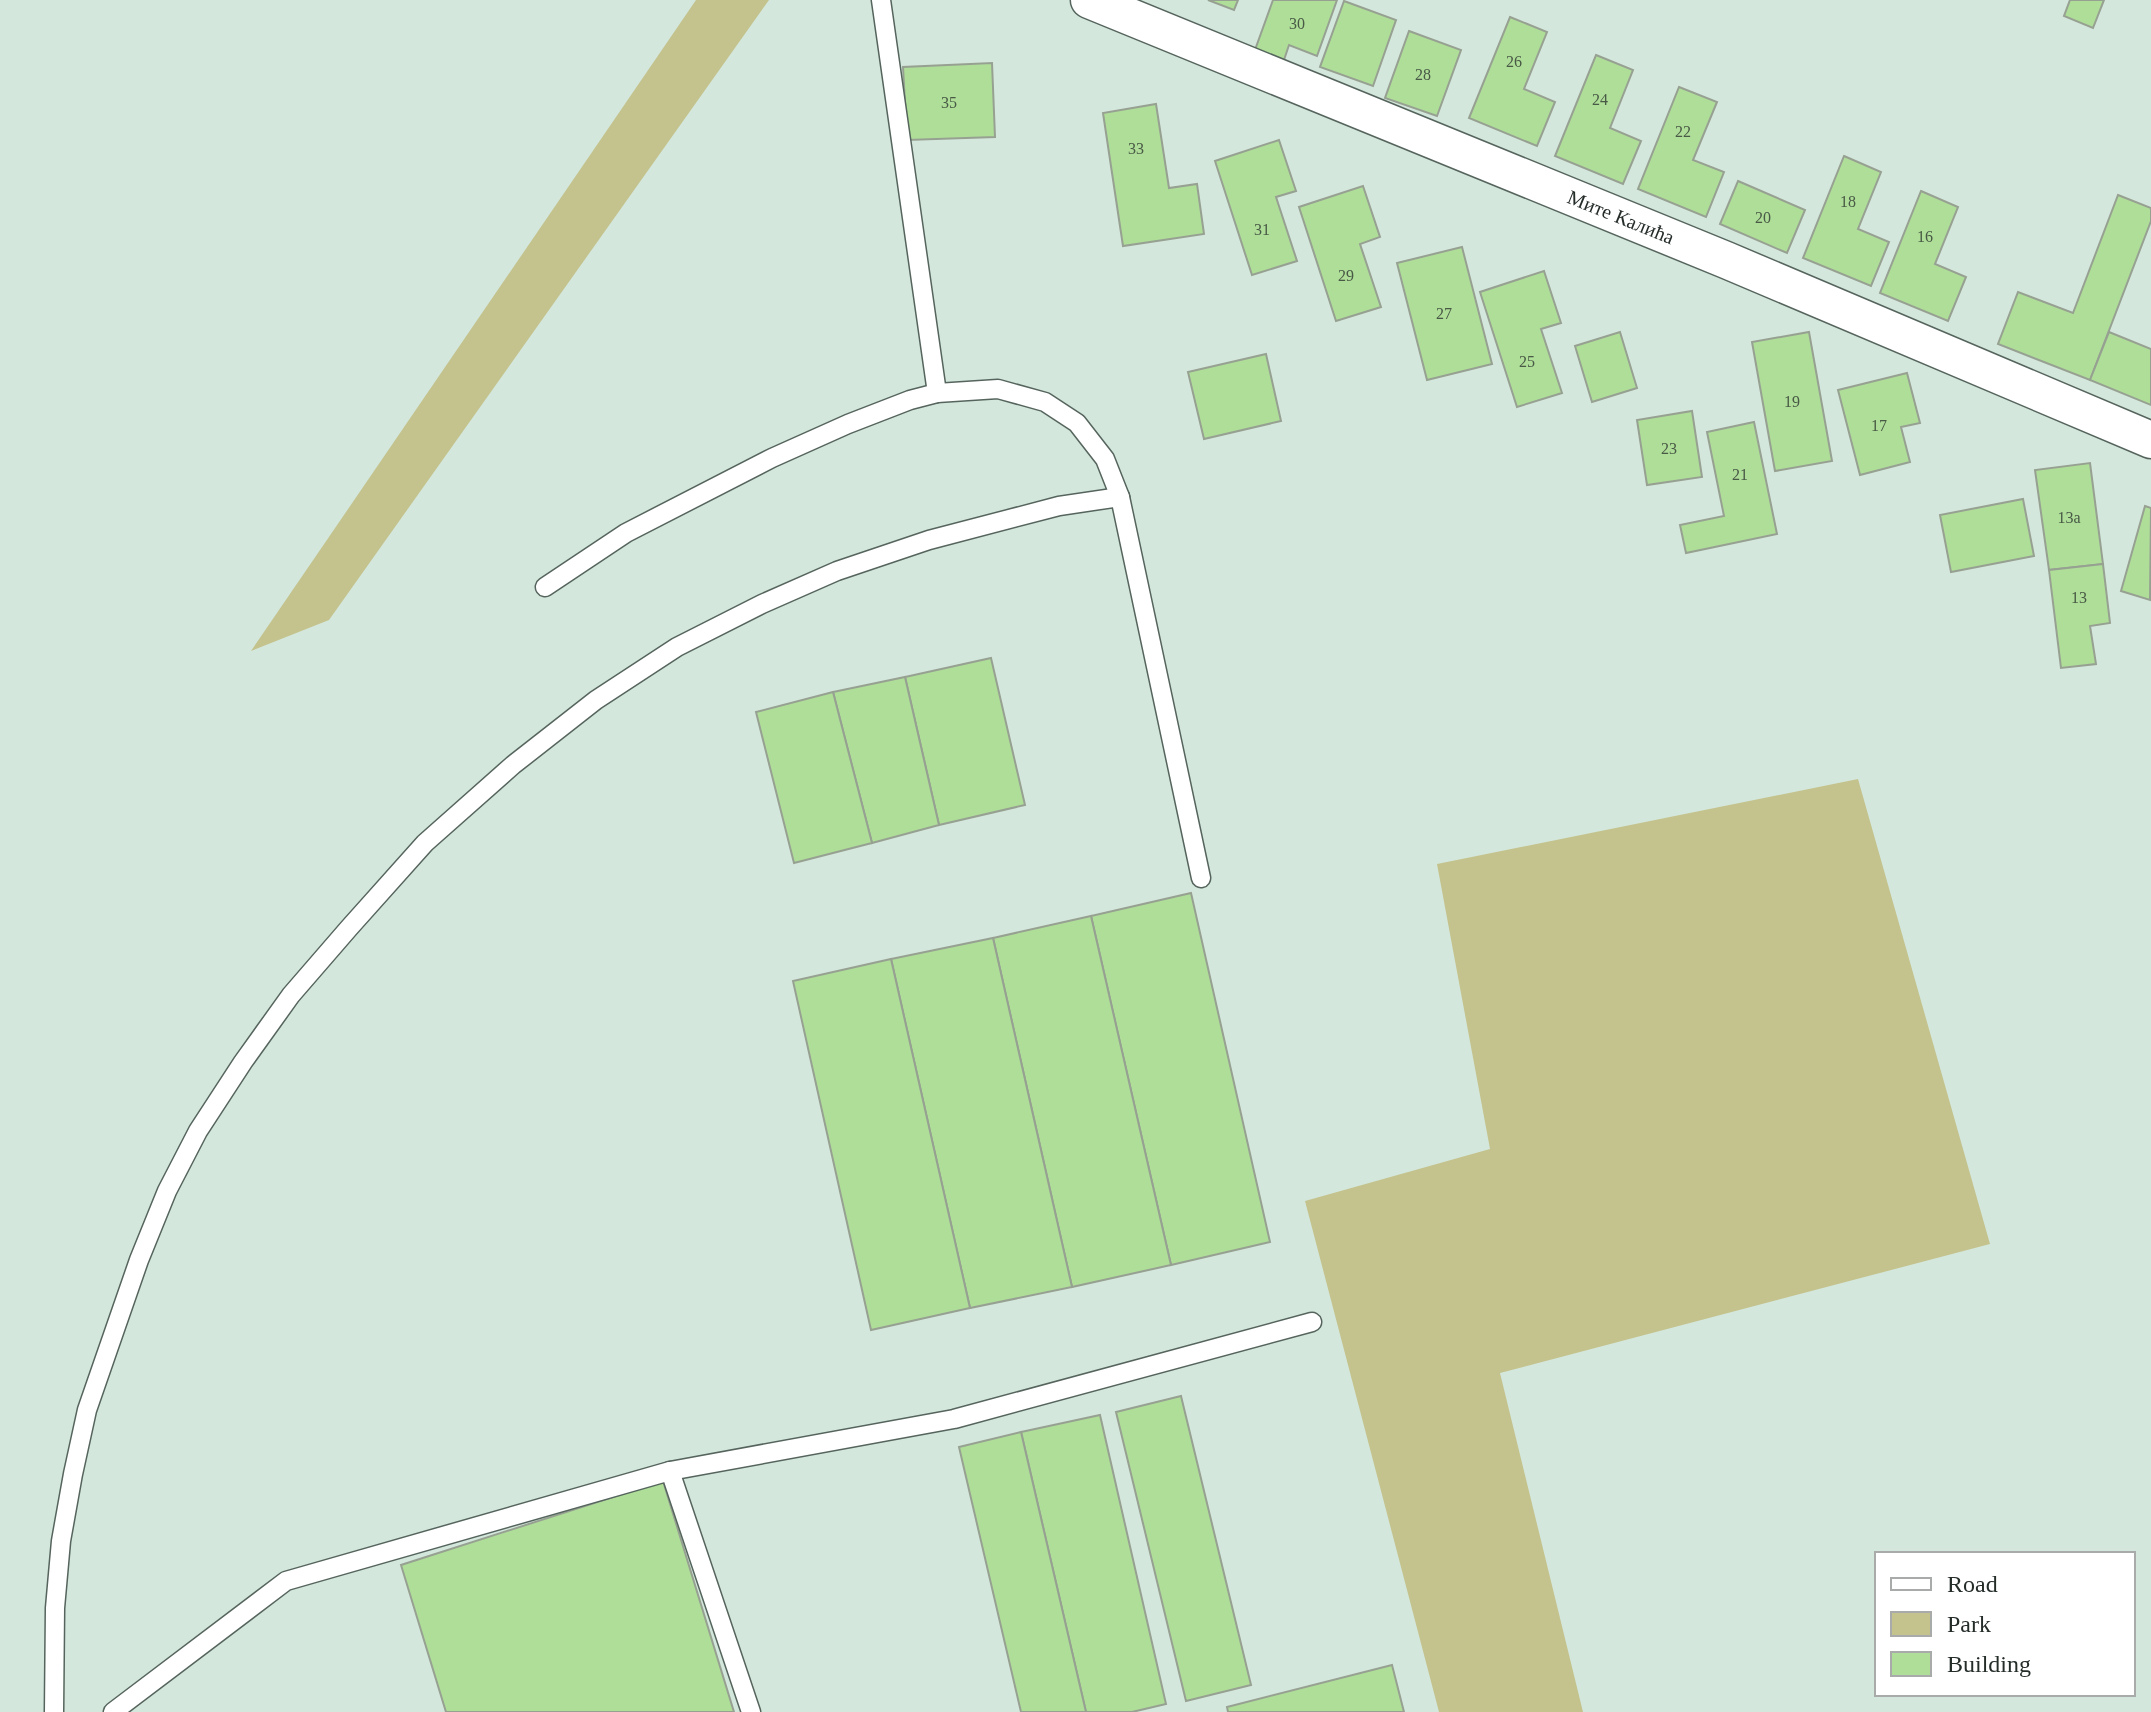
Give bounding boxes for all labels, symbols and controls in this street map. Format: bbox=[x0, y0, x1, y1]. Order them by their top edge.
house number: 30 bbox=[1289, 15, 1305, 32]
house number: 26 bbox=[1506, 53, 1522, 70]
house number: 28 bbox=[1415, 66, 1431, 83]
house number: 24 bbox=[1592, 91, 1608, 108]
house number: 35 bbox=[941, 94, 957, 111]
house number: 22 bbox=[1675, 123, 1691, 140]
house number: 33 bbox=[1128, 140, 1144, 157]
street label: Мите Калића bbox=[1565, 186, 1678, 248]
house number: 18 bbox=[1840, 193, 1856, 210]
house number: 20 bbox=[1755, 209, 1771, 226]
house number: 31 bbox=[1254, 221, 1270, 238]
house number: 16 bbox=[1917, 228, 1933, 245]
house number: 29 bbox=[1338, 267, 1354, 284]
house number: 27 bbox=[1436, 305, 1452, 322]
house number: 25 bbox=[1519, 353, 1535, 370]
house number: 19 bbox=[1784, 393, 1800, 410]
house number: 17 bbox=[1871, 417, 1887, 434]
house number: 23 bbox=[1661, 440, 1677, 457]
house number: 21 bbox=[1732, 466, 1748, 483]
house number: 13a bbox=[2057, 509, 2081, 526]
house number: 13 bbox=[2071, 589, 2087, 606]
legend bbox=[1875, 1552, 2135, 1696]
text: Road bbox=[1947, 1571, 1998, 1597]
text: Park bbox=[1947, 1611, 1991, 1637]
text: Building bbox=[1947, 1651, 2031, 1677]

